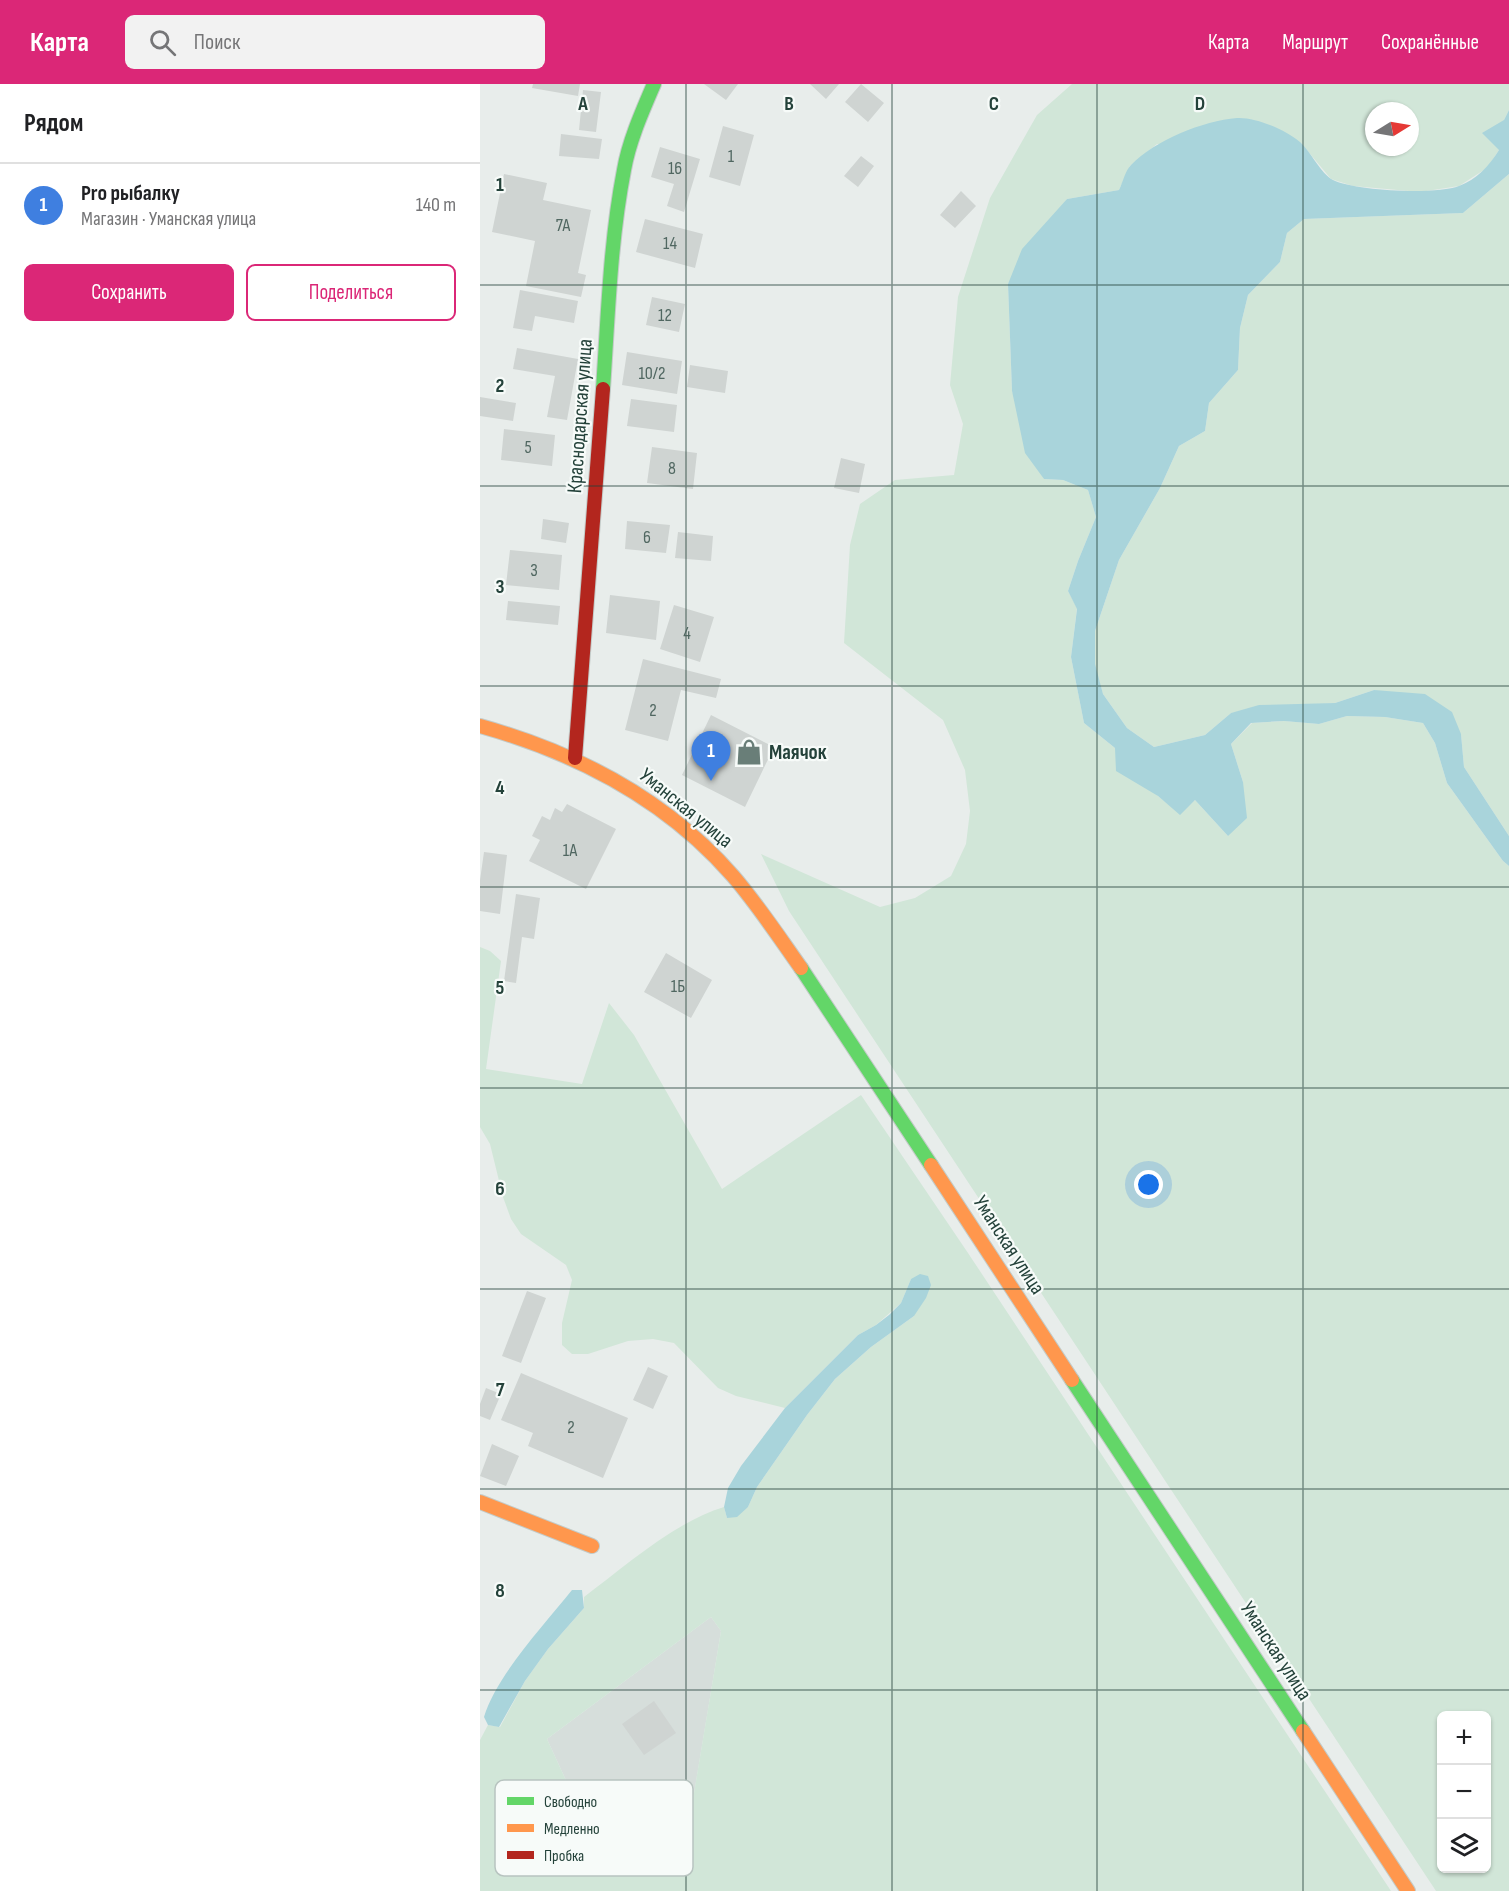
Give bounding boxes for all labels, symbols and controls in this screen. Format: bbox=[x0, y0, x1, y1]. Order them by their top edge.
search box bbox=[125, 15, 545, 69]
text: Карта bbox=[30, 26, 89, 59]
icon: search bbox=[146, 26, 179, 59]
text: Поиск bbox=[194, 29, 240, 56]
text: Карта bbox=[1208, 30, 1249, 55]
text: Маршрут bbox=[1282, 30, 1348, 55]
text: Сохранённые bbox=[1381, 30, 1479, 55]
text: A bbox=[577, 92, 588, 116]
text: B bbox=[784, 92, 794, 116]
text: C bbox=[989, 92, 999, 116]
text: D bbox=[1195, 92, 1205, 116]
north arrow bbox=[1365, 102, 1419, 156]
text: Рядом bbox=[24, 108, 83, 139]
house number: 1 bbox=[728, 146, 735, 167]
house number: 16 bbox=[668, 158, 682, 179]
text: 1 bbox=[496, 173, 504, 197]
text: Pro рыбалку bbox=[81, 180, 180, 207]
text: 1 bbox=[40, 193, 47, 217]
text: 140 m bbox=[416, 193, 456, 217]
text: Магазин · Уманская улица bbox=[81, 207, 256, 231]
house number: 7А bbox=[556, 215, 571, 236]
house number: 14 bbox=[663, 233, 677, 254]
button: Сохранить bbox=[24, 264, 234, 321]
button: Поделиться bbox=[246, 264, 456, 321]
house number: 12 bbox=[658, 305, 672, 326]
street label: Краснодарская улица bbox=[562, 338, 598, 494]
house number: 10/2 bbox=[639, 363, 665, 384]
text: 2 bbox=[496, 374, 504, 398]
house number: 5 bbox=[524, 437, 532, 458]
house number: 8 bbox=[668, 458, 676, 479]
house number: 6 bbox=[643, 527, 651, 548]
house number: 3 bbox=[530, 560, 538, 581]
text: 3 bbox=[496, 575, 505, 599]
house number: 4 bbox=[683, 623, 691, 644]
house number: 2 bbox=[649, 700, 657, 721]
pin: 1 bbox=[692, 732, 730, 781]
shop icon: Маячок bbox=[734, 737, 764, 767]
place label: Маячок bbox=[769, 740, 827, 765]
street label: Уманская улица bbox=[634, 763, 738, 853]
text: 4 bbox=[495, 776, 505, 800]
house number: 1А bbox=[563, 840, 577, 861]
text: 5 bbox=[496, 976, 505, 1000]
house number: 1Б bbox=[671, 976, 685, 997]
your location bbox=[1134, 1170, 1163, 1199]
text: 6 bbox=[495, 1177, 505, 1201]
street label: Уманская улица bbox=[968, 1191, 1050, 1299]
text: 7 bbox=[496, 1378, 505, 1402]
house number: 2 bbox=[567, 1417, 575, 1438]
text: 8 bbox=[495, 1579, 505, 1603]
street label: Уманская улица bbox=[1235, 1597, 1317, 1705]
map controls bbox=[1437, 1711, 1491, 1873]
button: + bbox=[1437, 1711, 1491, 1765]
button: − bbox=[1437, 1765, 1491, 1819]
legend bbox=[495, 1780, 693, 1876]
text: Свободно bbox=[544, 1793, 597, 1812]
button: layers bbox=[1437, 1819, 1491, 1873]
text: Медленно bbox=[544, 1820, 600, 1839]
text: Пробка bbox=[544, 1847, 584, 1866]

